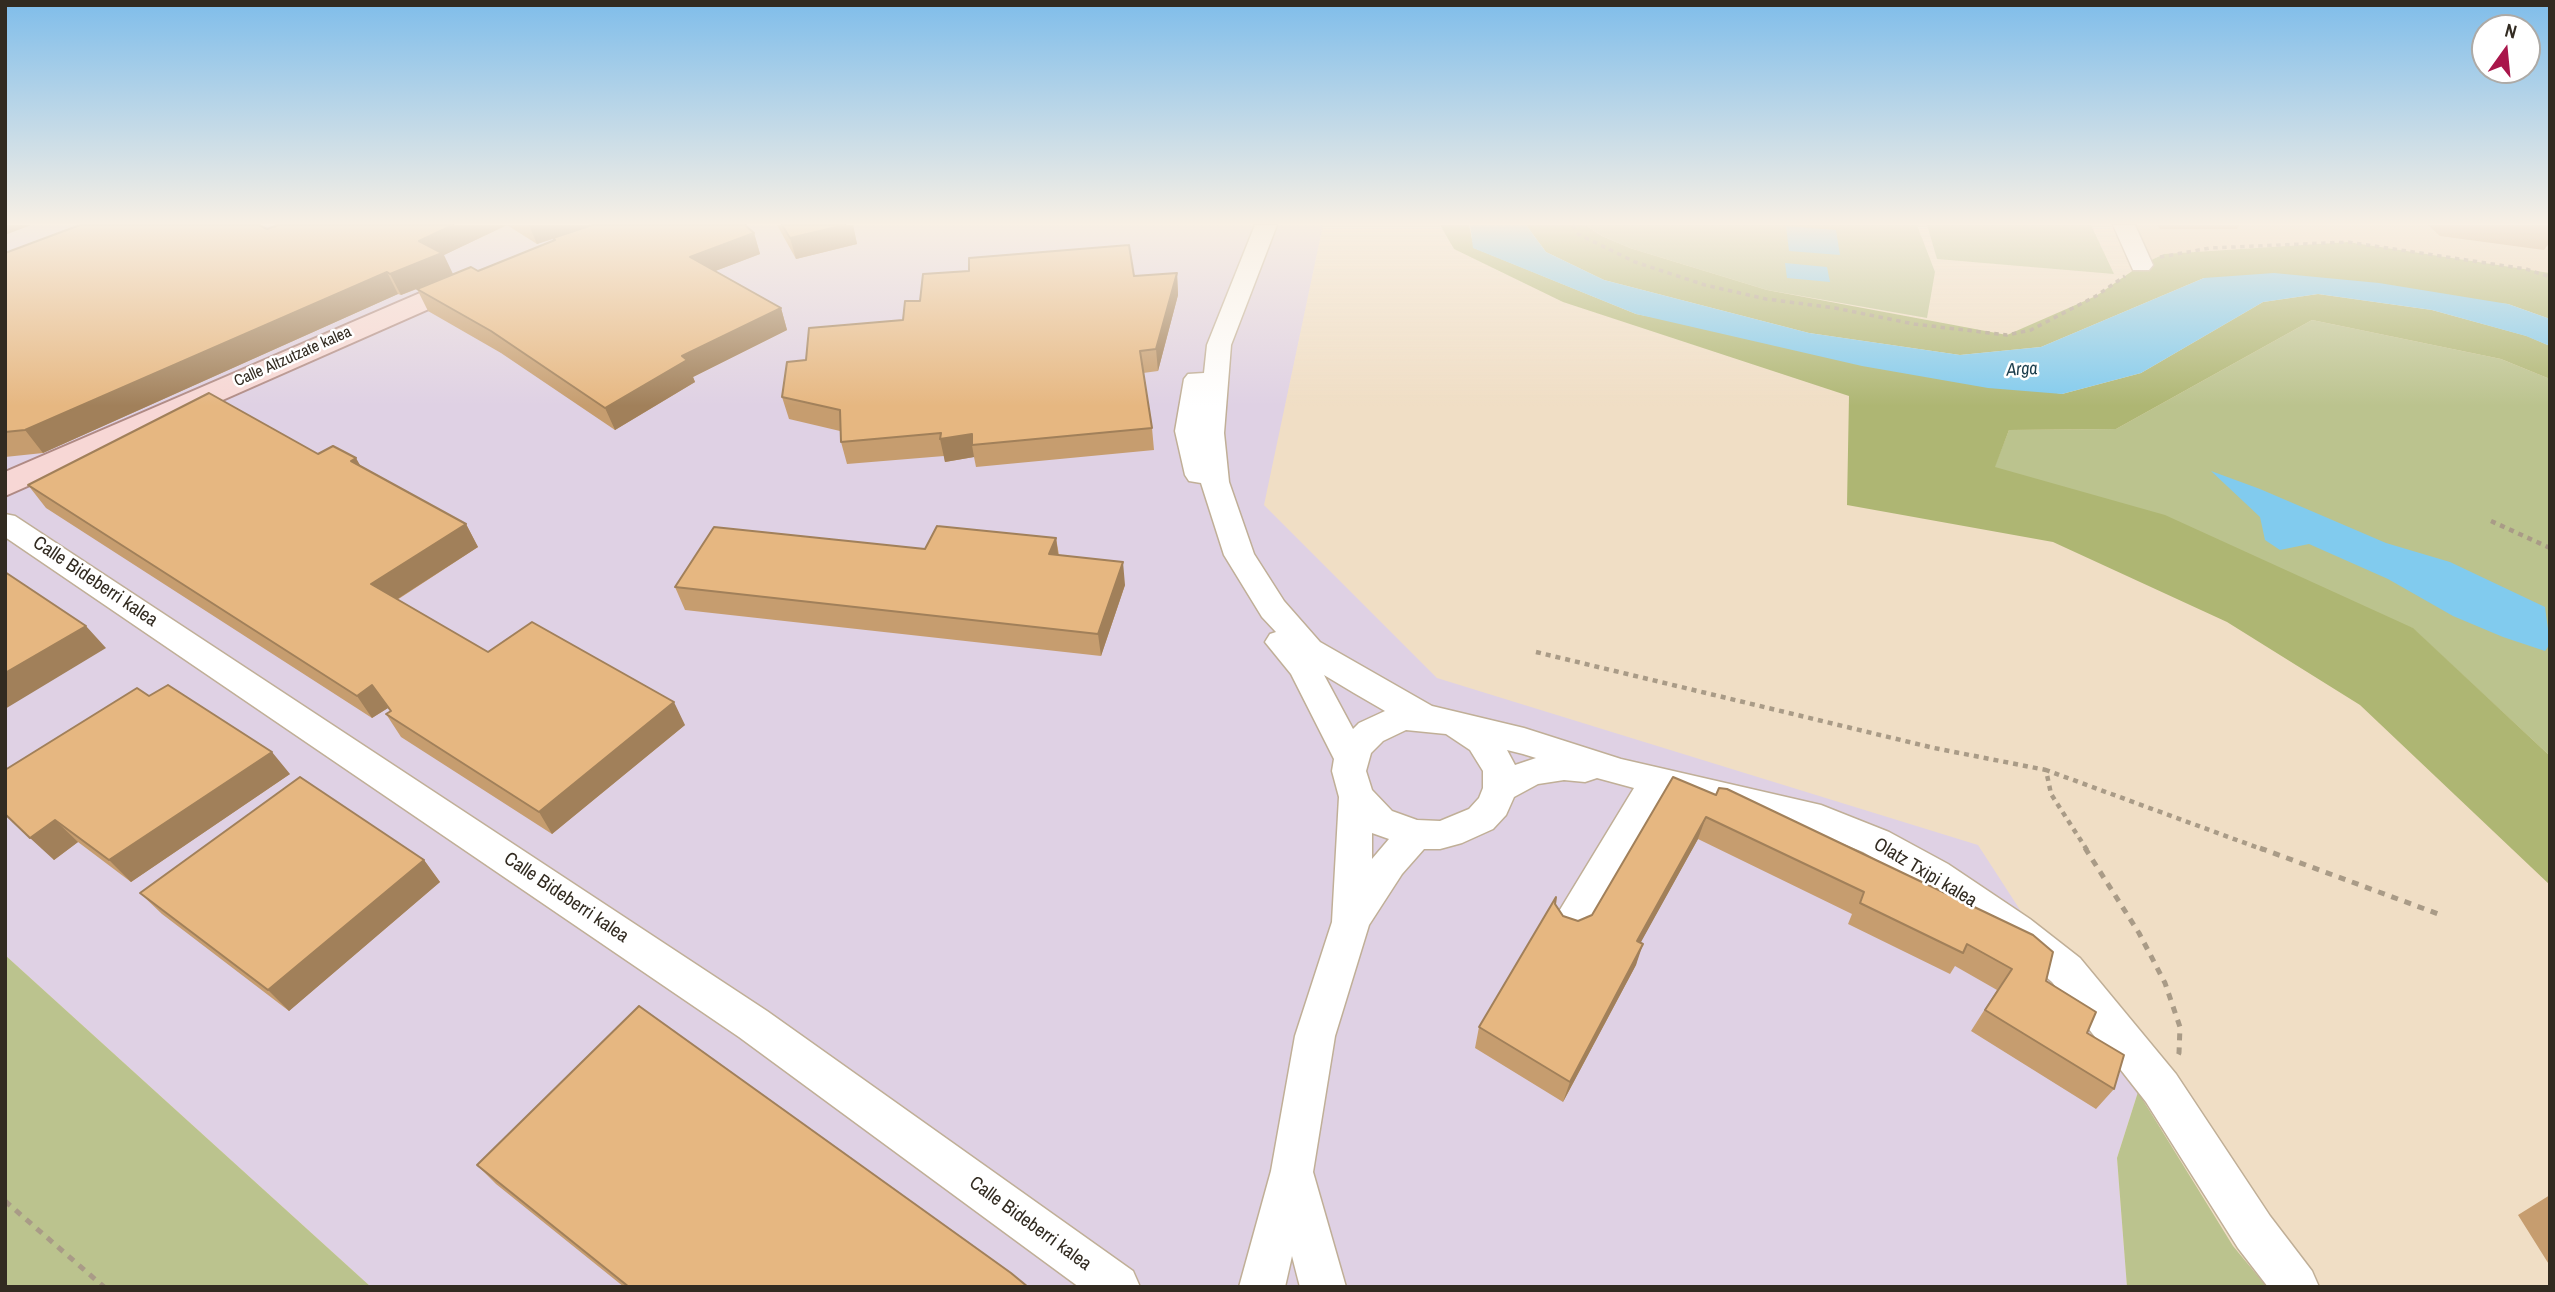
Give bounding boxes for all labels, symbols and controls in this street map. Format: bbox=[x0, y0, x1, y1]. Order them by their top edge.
north arrow bbox=[2471, 14, 2541, 84]
text: N bbox=[2502, 17, 2520, 45]
street label: Calle Altzutzate kalea bbox=[231, 323, 355, 391]
water label: Arga bbox=[2006, 358, 2038, 382]
street label: Calle Bideberri kalea bbox=[28, 532, 162, 632]
street label: Olatz Txipi kalea bbox=[1869, 833, 1981, 913]
street label: Calle Bideberri kalea bbox=[499, 848, 633, 948]
street label: Calle Bideberri kalea bbox=[964, 1172, 1096, 1276]

